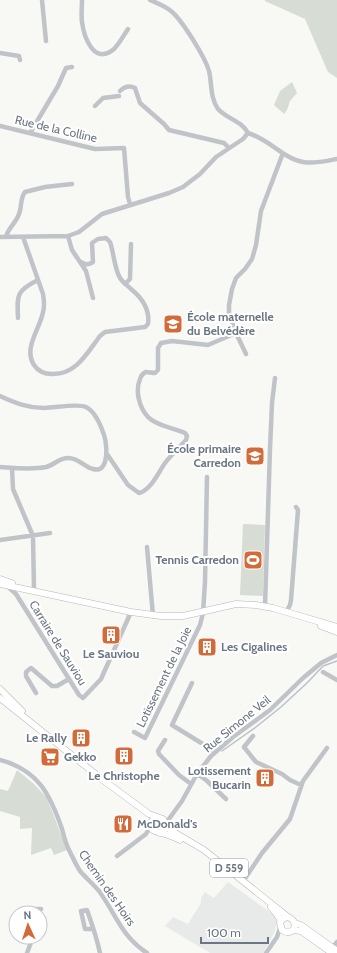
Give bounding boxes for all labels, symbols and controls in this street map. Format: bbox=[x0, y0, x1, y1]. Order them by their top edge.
street label: Rue de la Colline bbox=[14, 112, 99, 145]
place label: École maternelle du Belvédère bbox=[187, 309, 274, 338]
school or university icon: École maternelle du Belvédère bbox=[162, 313, 184, 335]
place label: École primaire Carredon bbox=[167, 441, 241, 470]
school or university icon: École primaire Carredon bbox=[244, 445, 266, 467]
sports icon: Tennis Carredon bbox=[242, 549, 264, 571]
place label: Tennis Carredon bbox=[156, 552, 239, 567]
street label: Carraire de Sauviou bbox=[26, 597, 91, 688]
building icon: Le Sauviou bbox=[100, 624, 122, 646]
street label: Lotissement de la Joie bbox=[133, 624, 194, 730]
building icon: Les Cigalines bbox=[196, 636, 218, 658]
place label: Les Cigalines bbox=[221, 639, 287, 654]
place label: Le Sauviou bbox=[83, 646, 139, 661]
street label: Rue Simone Veil bbox=[200, 692, 274, 755]
building icon: Le Rally bbox=[70, 727, 92, 749]
place label: Le Rally bbox=[26, 730, 68, 745]
building icon: Le Christophe bbox=[113, 745, 135, 767]
supermarket icon: Gekko bbox=[39, 746, 61, 768]
place label: Gekko bbox=[64, 749, 96, 764]
place label: Lotissement Bucarin bbox=[188, 763, 251, 792]
building icon: Lotissement Bucarin bbox=[254, 767, 276, 789]
place label: Le Christophe bbox=[88, 768, 160, 783]
restaurant icon: McDonald's bbox=[112, 813, 134, 835]
place label: McDonald's bbox=[137, 816, 197, 831]
street label: Chemin des Hoirs bbox=[76, 847, 139, 929]
road number: D 559 bbox=[210, 859, 248, 877]
north arrow bbox=[8, 905, 48, 945]
text: N bbox=[23, 908, 32, 922]
scale bar bbox=[201, 919, 268, 945]
text: 100 m bbox=[207, 925, 241, 940]

